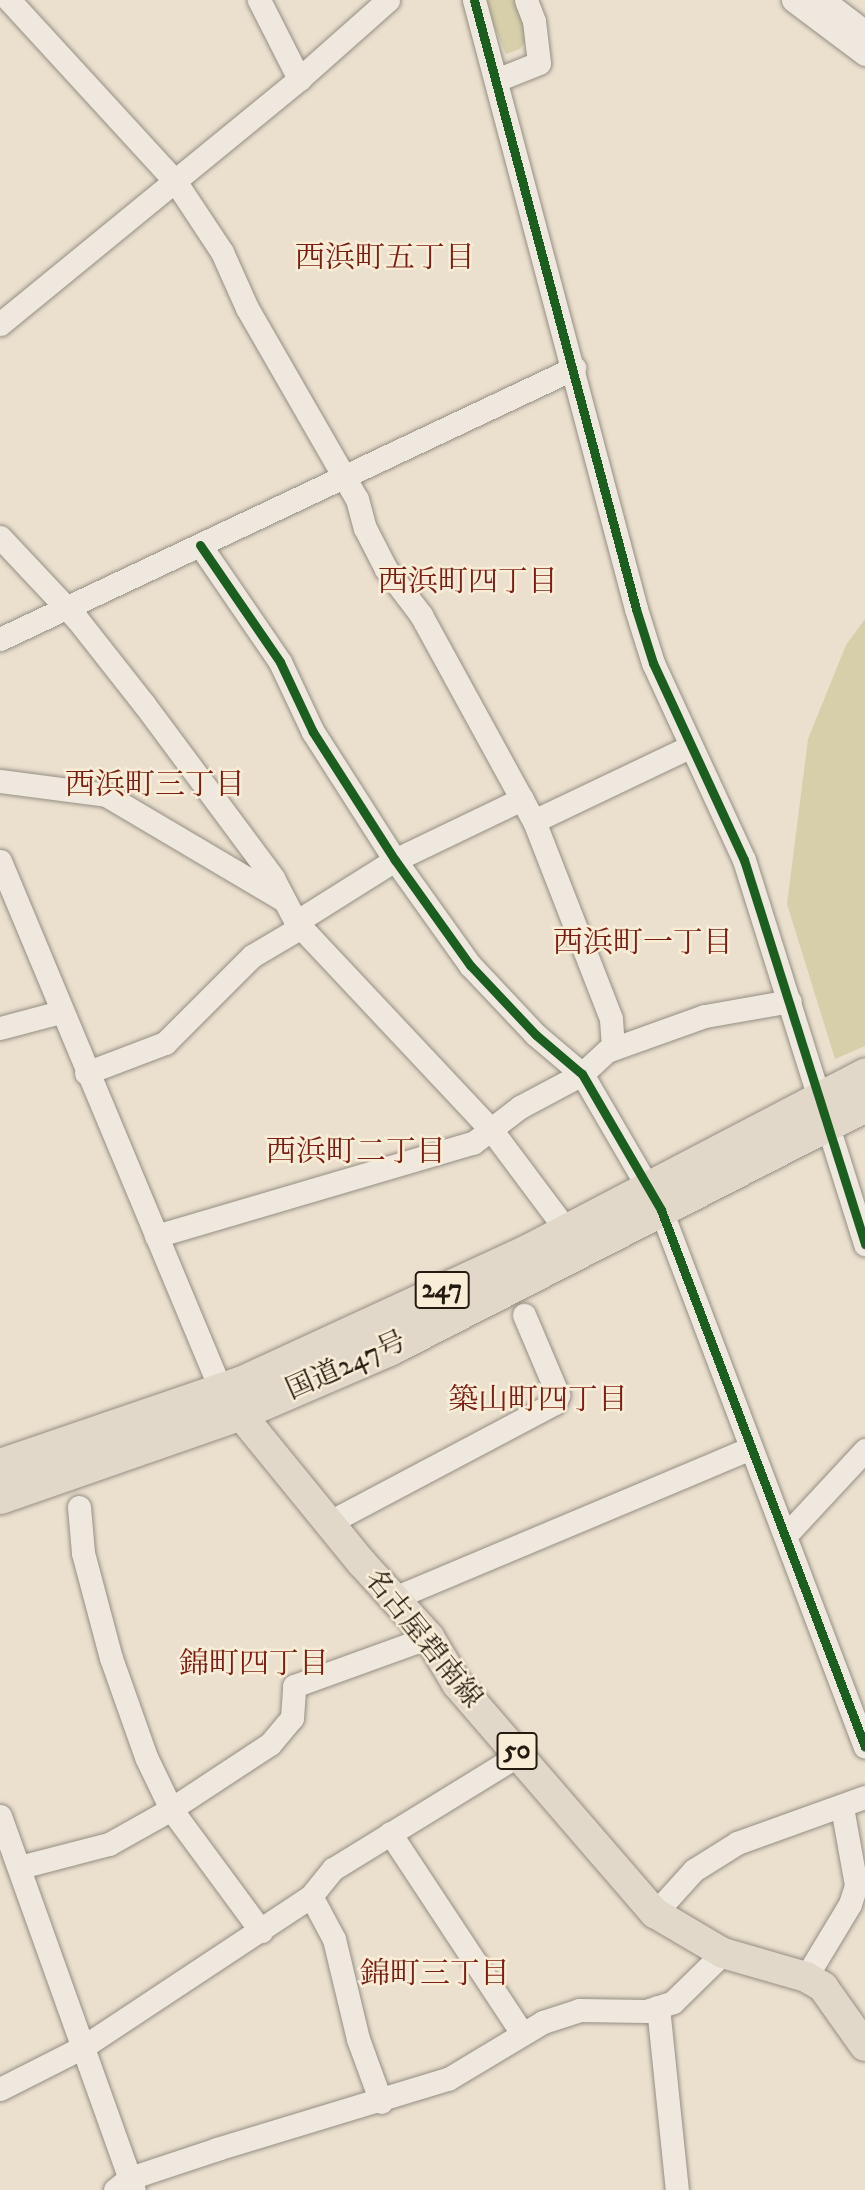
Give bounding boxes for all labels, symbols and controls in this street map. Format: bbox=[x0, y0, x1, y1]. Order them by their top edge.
district label: 西浜町五丁目 bbox=[295, 241, 475, 277]
district label: 西浜町四丁目 bbox=[378, 565, 558, 601]
district label: 西浜町三丁目 bbox=[65, 768, 245, 804]
district label: 西浜町一丁目 bbox=[553, 926, 733, 962]
district label: 西浜町二丁目 bbox=[266, 1135, 446, 1171]
road number: 247 bbox=[414, 1268, 470, 1312]
street label: 国道247号 bbox=[281, 1325, 411, 1407]
district label: 築山町四丁目 bbox=[448, 1383, 628, 1419]
street label: 名古屋碧南線 bbox=[357, 1563, 489, 1715]
district label: 錦町四丁目 bbox=[179, 1647, 329, 1683]
road number: 50 bbox=[496, 1728, 538, 1774]
district label: 錦町三丁目 bbox=[360, 1957, 510, 1993]

